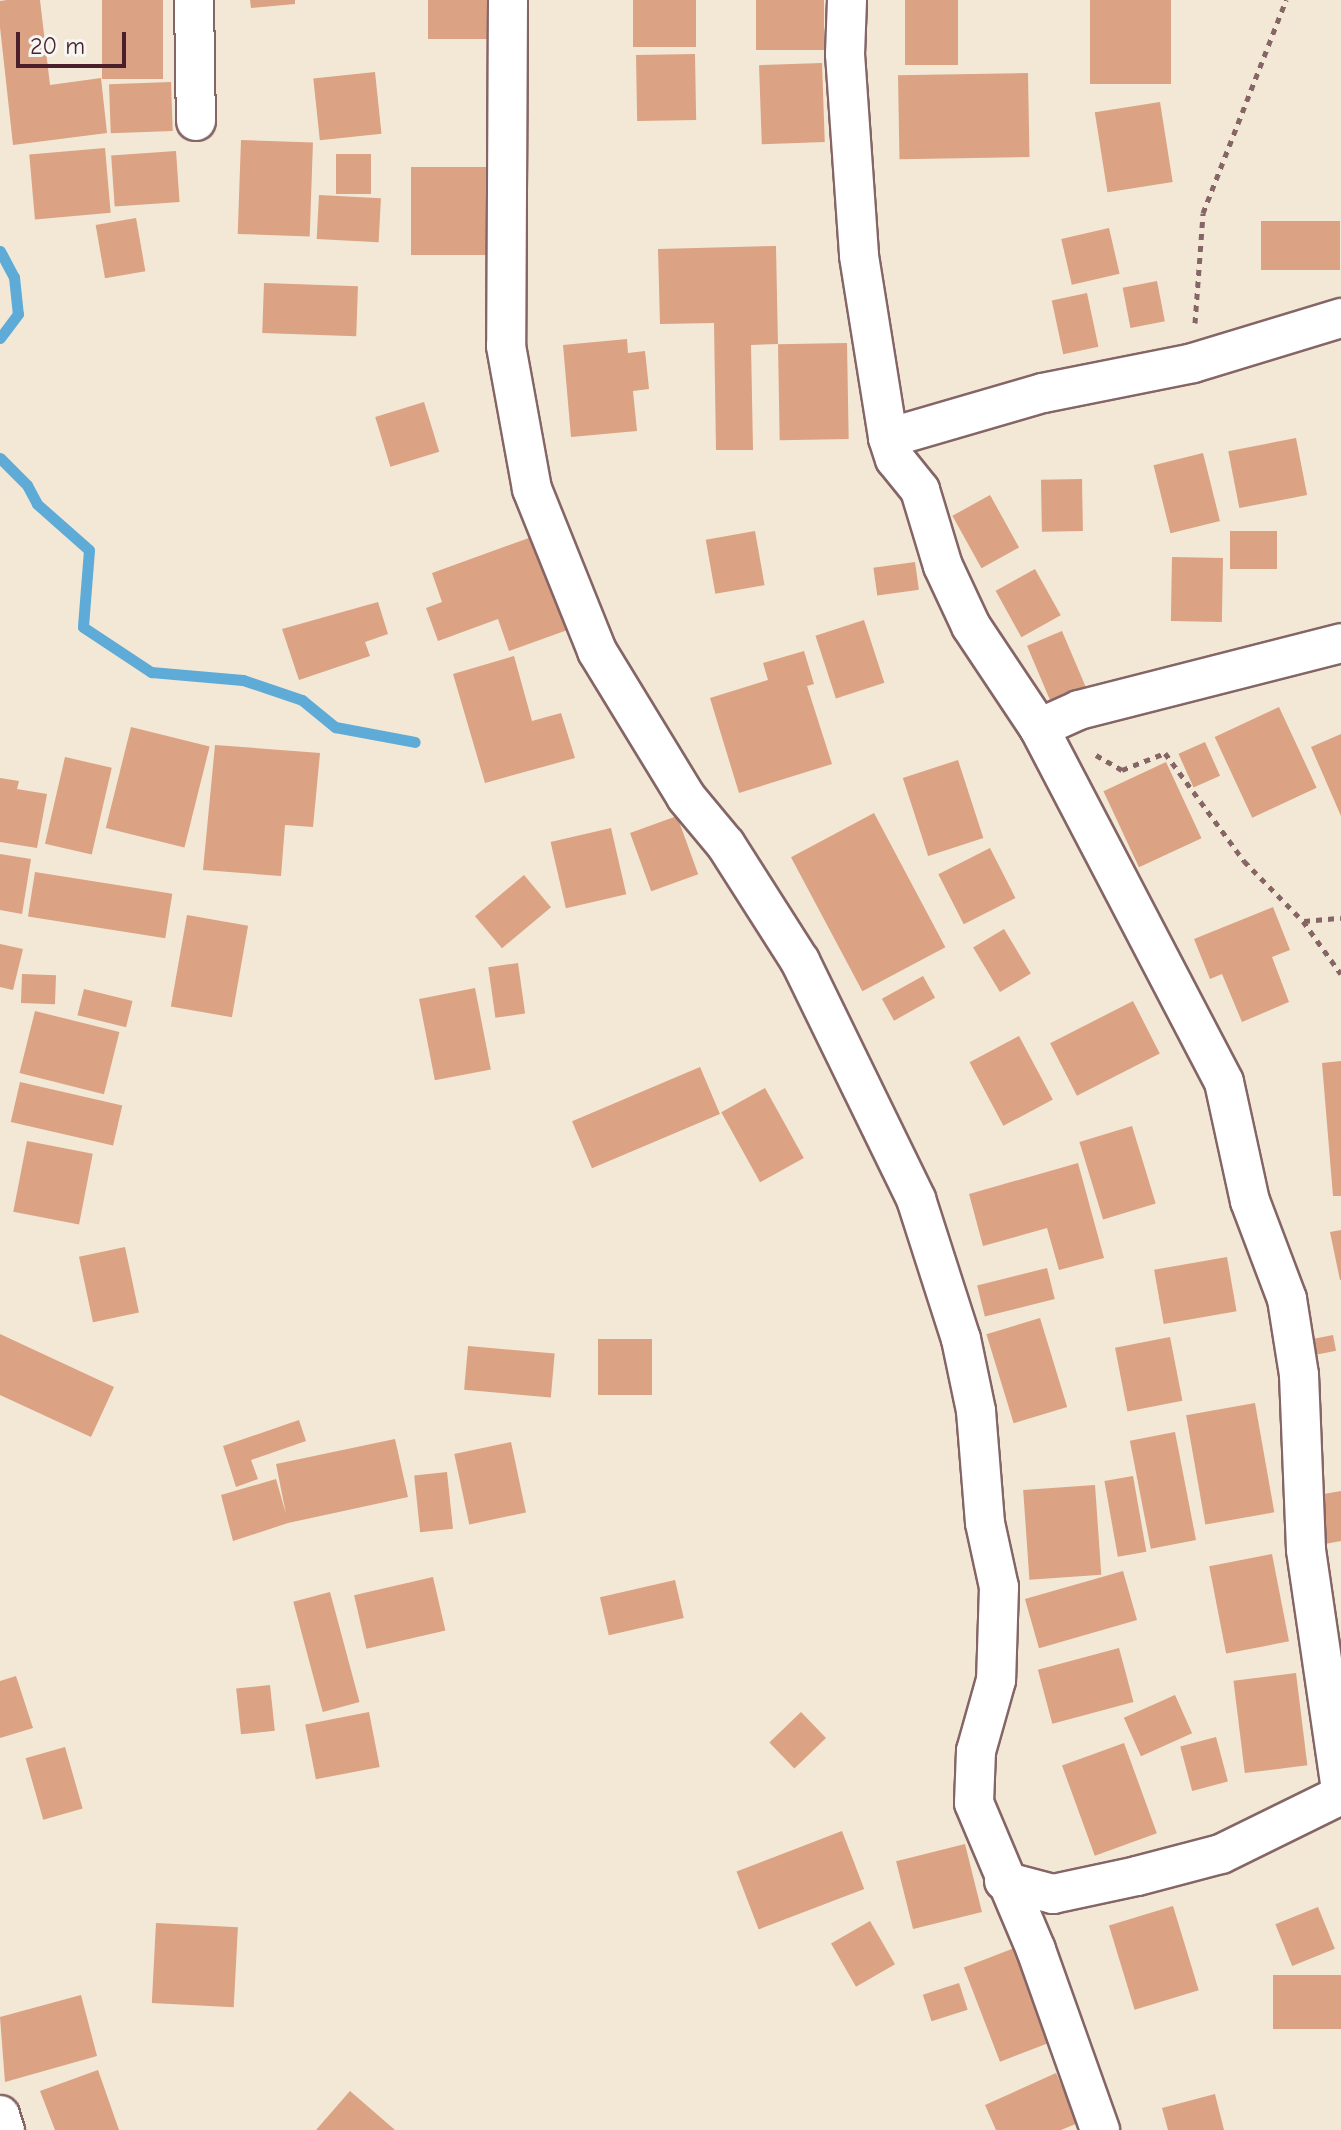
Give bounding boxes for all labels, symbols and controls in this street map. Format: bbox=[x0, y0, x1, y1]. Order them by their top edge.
scale bar bbox=[20, 16, 130, 66]
text: 20 m bbox=[30, 32, 85, 60]

